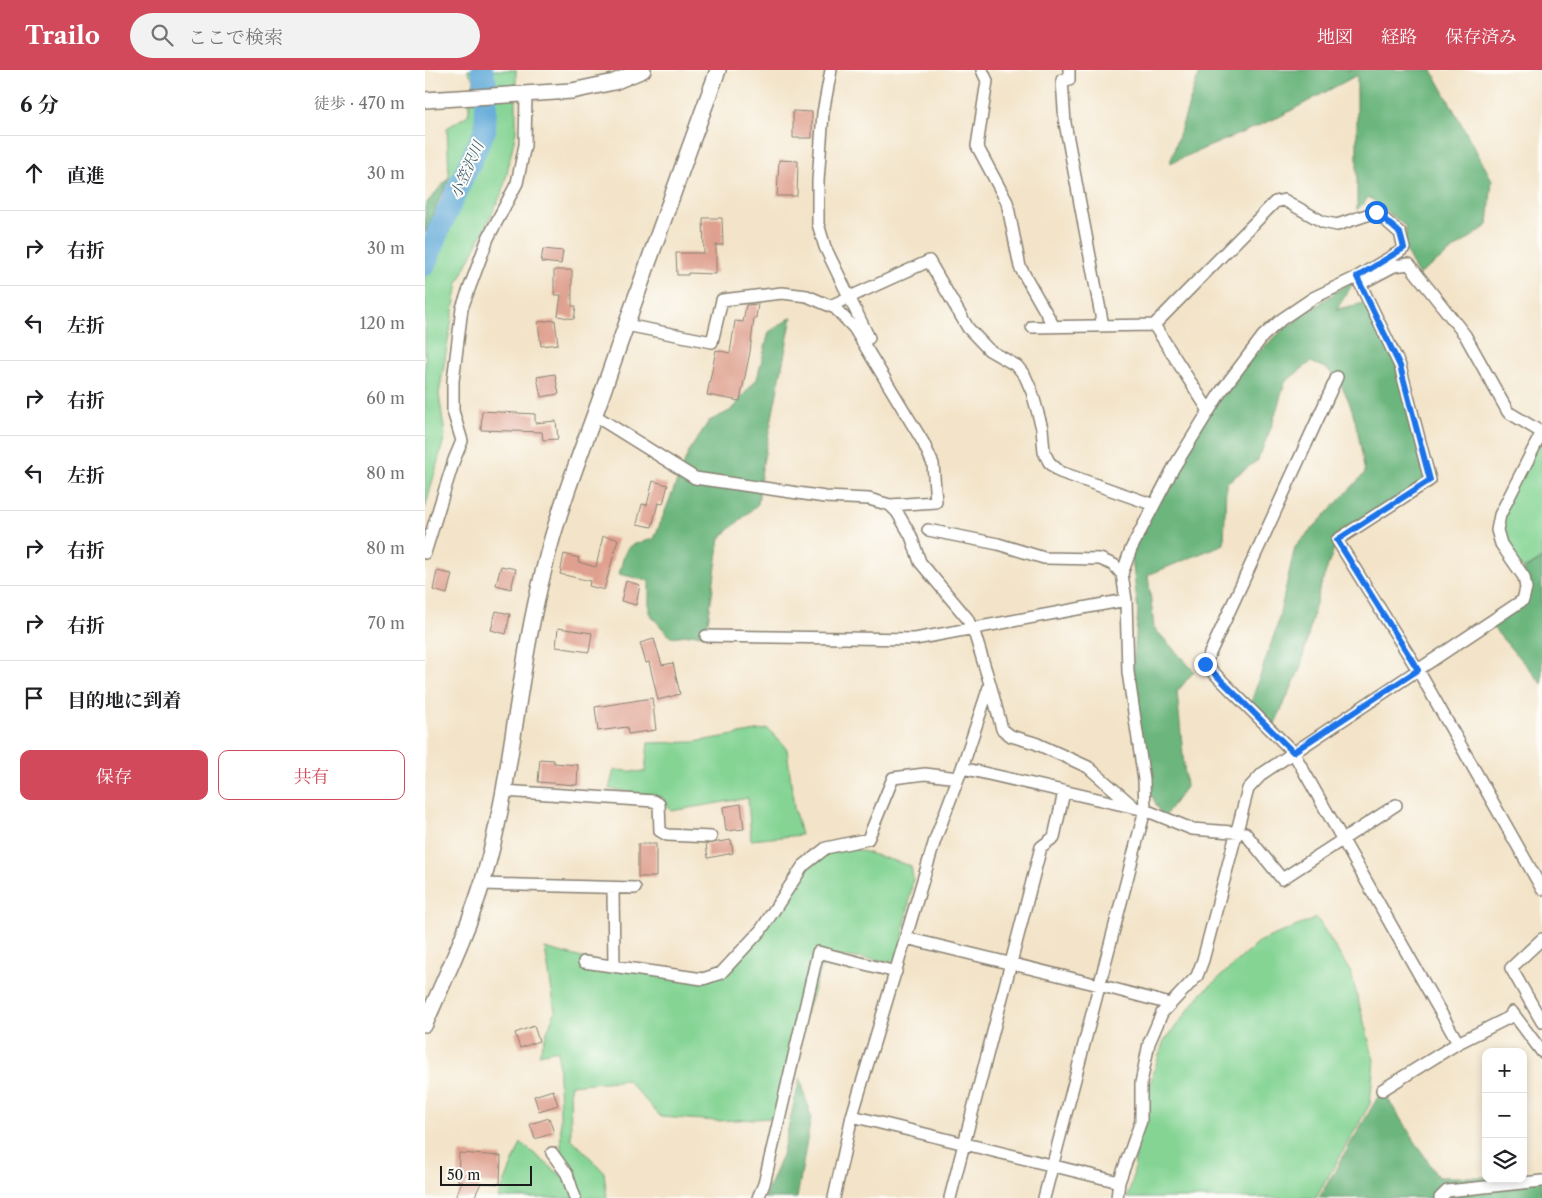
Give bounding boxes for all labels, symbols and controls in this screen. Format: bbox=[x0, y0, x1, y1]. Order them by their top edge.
search box bbox=[130, 13, 480, 58]
text: Trailo bbox=[25, 21, 100, 50]
icon: search bbox=[148, 21, 176, 49]
text: ここで検索 bbox=[188, 26, 283, 49]
text: 地図 bbox=[1317, 26, 1353, 48]
text: 経路 bbox=[1381, 26, 1417, 48]
text: 保存済み bbox=[1445, 26, 1517, 48]
text: 6 分 bbox=[20, 92, 59, 117]
text: 徒歩 · 470 m bbox=[314, 93, 405, 113]
water label: 小笠沢川 bbox=[446, 137, 488, 201]
icon: ahead bbox=[20, 159, 48, 187]
text: 30 m bbox=[367, 163, 405, 183]
text: 直進 bbox=[67, 164, 105, 187]
route start bbox=[1365, 201, 1388, 224]
icon: right bbox=[20, 234, 48, 262]
text: 30 m bbox=[367, 238, 405, 258]
text: 右折 bbox=[67, 239, 105, 262]
icon: left bbox=[20, 309, 48, 337]
text: 120 m bbox=[360, 313, 405, 333]
text: 左折 bbox=[67, 314, 105, 337]
icon: right bbox=[20, 384, 48, 412]
text: 60 m bbox=[366, 388, 405, 408]
text: 右折 bbox=[67, 389, 105, 412]
icon: left bbox=[20, 459, 48, 487]
text: 80 m bbox=[366, 463, 405, 483]
text: 左折 bbox=[67, 464, 105, 487]
icon: right bbox=[20, 534, 48, 562]
text: 80 m bbox=[366, 538, 405, 558]
text: 右折 bbox=[67, 539, 105, 562]
icon: right bbox=[20, 609, 48, 637]
text: 70 m bbox=[368, 613, 405, 633]
text: 右折 bbox=[67, 614, 105, 637]
route end bbox=[1194, 653, 1217, 676]
icon: arrive bbox=[20, 684, 48, 712]
text: 目的地に到着 bbox=[67, 689, 181, 712]
button: 保存 bbox=[20, 750, 208, 800]
button: 共有 bbox=[218, 750, 405, 800]
map controls bbox=[1482, 1048, 1527, 1183]
button: + bbox=[1482, 1048, 1527, 1093]
button: − bbox=[1482, 1093, 1527, 1138]
button: layers bbox=[1482, 1138, 1527, 1183]
scale bar bbox=[440, 1163, 533, 1186]
text: 50 m bbox=[447, 1166, 480, 1184]

